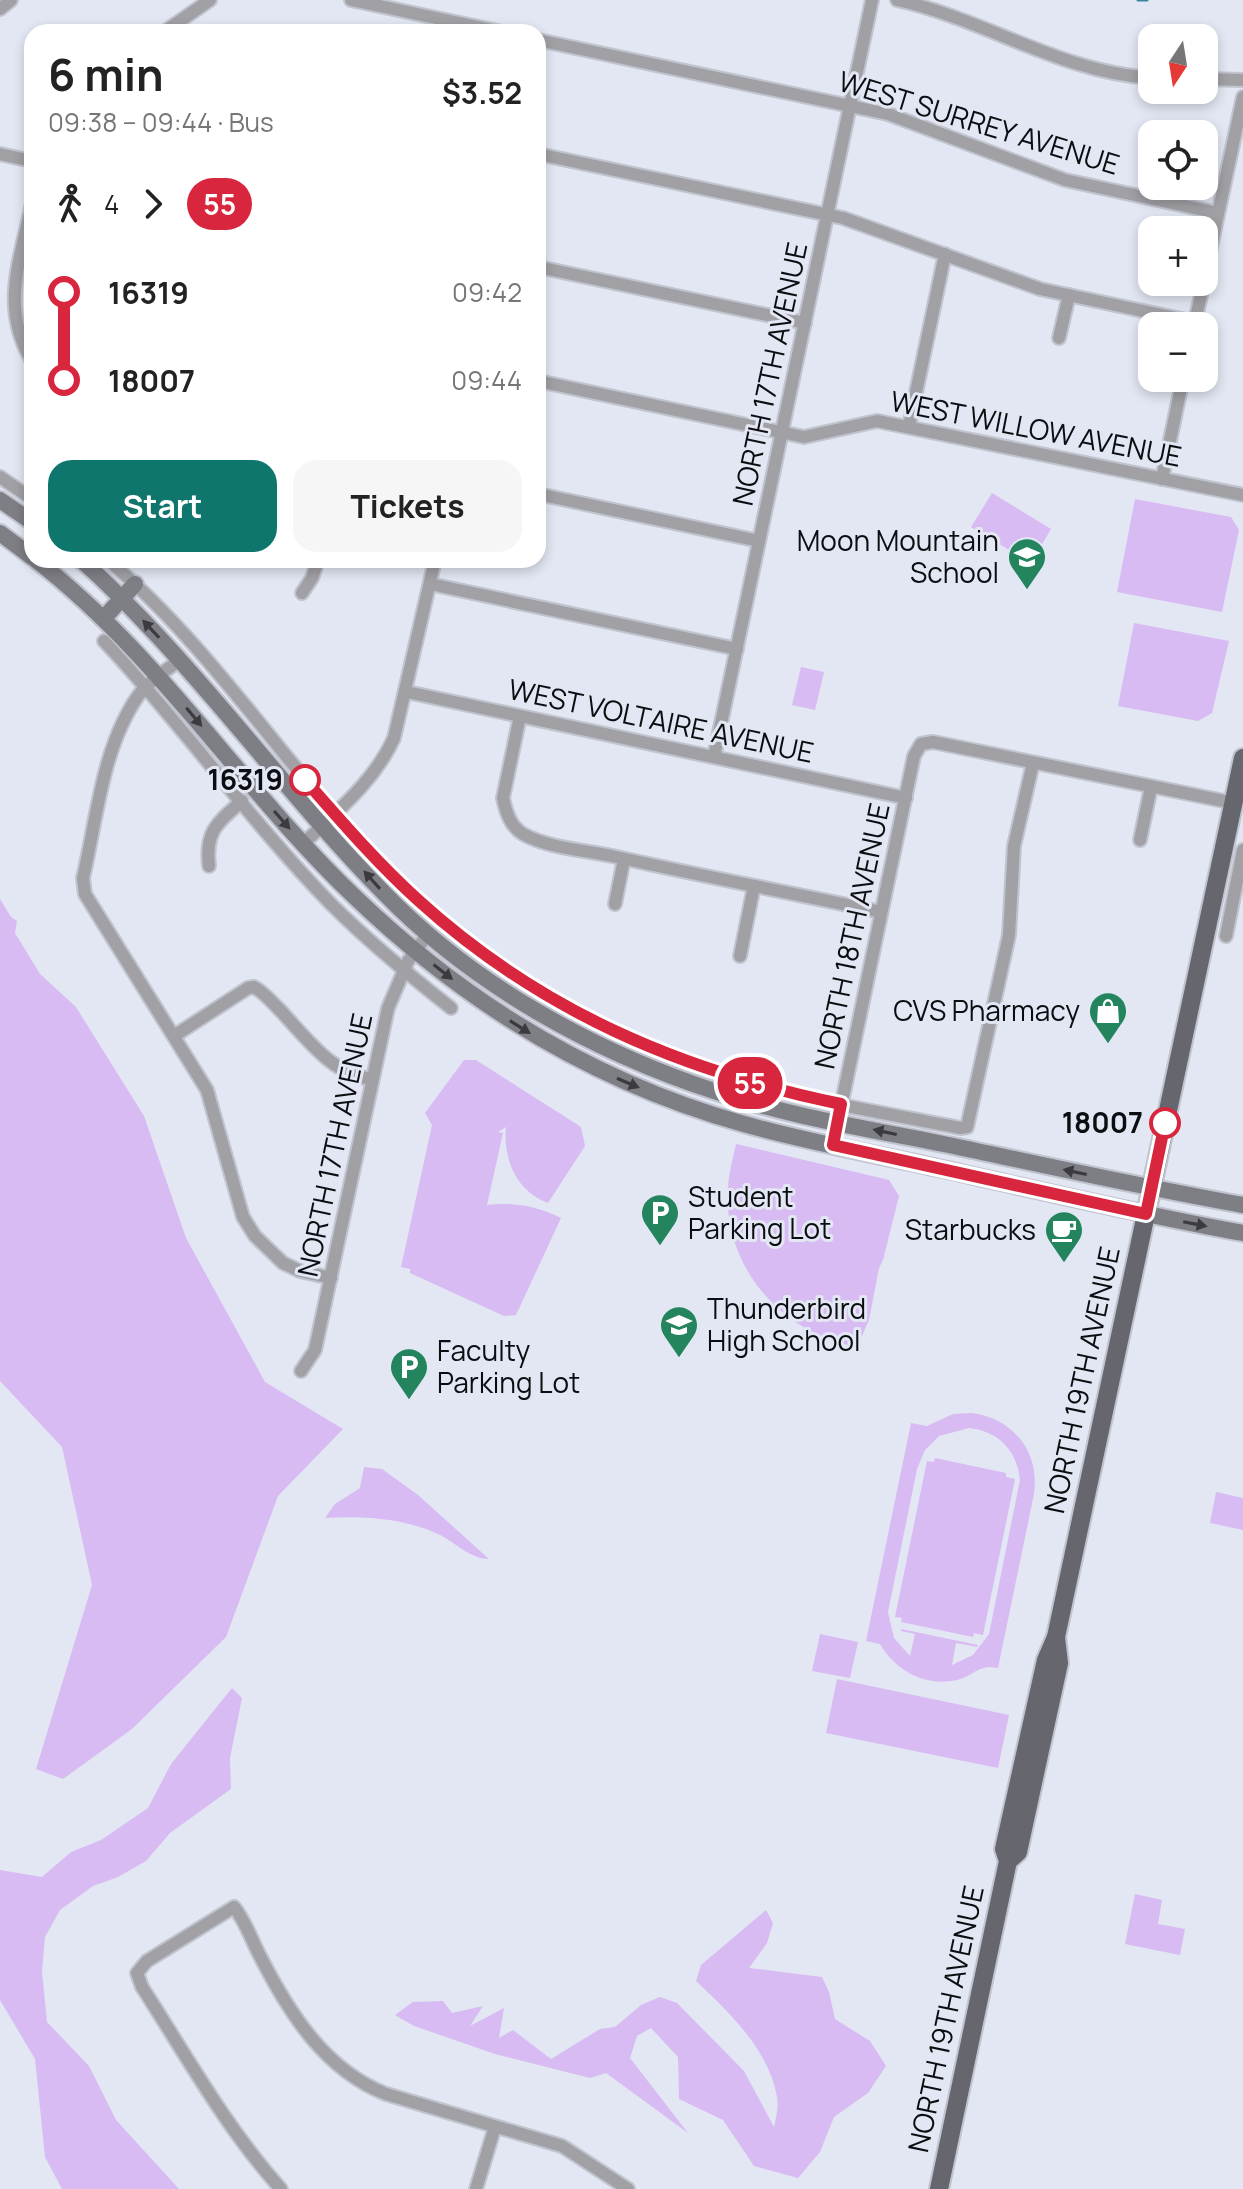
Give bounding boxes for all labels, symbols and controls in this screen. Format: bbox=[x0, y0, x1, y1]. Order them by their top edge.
north arrow bbox=[1138, 24, 1218, 104]
map controls bbox=[1138, 24, 1218, 392]
text: 6 min bbox=[48, 44, 164, 104]
street label: WEST SURREY AVENUE bbox=[834, 61, 1124, 183]
text: $3.52 bbox=[442, 72, 522, 113]
text: 09:38 – 09:44 · Bus bbox=[48, 104, 274, 140]
button: locate bbox=[1138, 120, 1218, 200]
icon: walk bbox=[48, 182, 92, 226]
icon: forward bbox=[131, 182, 175, 226]
text: 55 bbox=[203, 185, 236, 223]
text: 4 bbox=[104, 186, 119, 222]
button: + bbox=[1138, 216, 1218, 296]
street label: NORTH 17TH AVENUE bbox=[723, 239, 816, 509]
text: 16319 bbox=[108, 272, 189, 313]
text: 09:42 bbox=[452, 274, 522, 310]
button: − bbox=[1138, 312, 1218, 392]
text: 18007 bbox=[108, 360, 195, 401]
text: 09:44 bbox=[451, 362, 522, 398]
street label: WEST WILLOW AVENUE bbox=[888, 381, 1185, 475]
button: Start bbox=[48, 460, 277, 552]
button: Tickets bbox=[293, 460, 522, 552]
place label: Moon Mountain School bbox=[797, 521, 999, 591]
school or university icon: Moon Mountain School bbox=[1006, 536, 1048, 591]
one-way arrow bbox=[142, 620, 160, 639]
street label: WEST VOLTAIRE AVENUE bbox=[505, 669, 817, 771]
one-way arrow bbox=[185, 707, 202, 727]
place label: 16319 bbox=[207, 760, 283, 798]
marker: 16319 bbox=[290, 765, 320, 795]
street label: NORTH 18TH AVENUE bbox=[804, 799, 898, 1072]
one-way arrow bbox=[273, 810, 290, 830]
one-way arrow bbox=[363, 871, 381, 890]
one-way arrow bbox=[433, 964, 453, 980]
shop icon: CVS Pharmacy bbox=[1087, 990, 1129, 1045]
place label: CVS Pharmacy bbox=[893, 991, 1080, 1029]
street label: NORTH 17TH AVENUE bbox=[288, 1010, 381, 1280]
one-way arrow bbox=[509, 1019, 531, 1033]
line badge: 55 bbox=[714, 1057, 786, 1109]
text: 55 bbox=[734, 1064, 766, 1102]
one-way arrow bbox=[616, 1076, 639, 1089]
place label: 18007 bbox=[1062, 1103, 1143, 1141]
marker: 18007 bbox=[1150, 1108, 1180, 1138]
one-way arrow bbox=[872, 1125, 897, 1138]
one-way arrow bbox=[1062, 1165, 1087, 1178]
place label: Student Parking Lot bbox=[688, 1177, 831, 1247]
parking icon: Student Parking Lot bbox=[639, 1192, 681, 1247]
cafe icon: Starbucks bbox=[1043, 1209, 1085, 1264]
place label: Starbucks bbox=[905, 1210, 1036, 1248]
one-way arrow bbox=[1182, 1218, 1207, 1230]
street label: NORTH 19TH AVENUE bbox=[1034, 1243, 1128, 1517]
place label: Thunderbird High School bbox=[707, 1289, 866, 1359]
school or university icon: Thunderbird High School bbox=[658, 1304, 700, 1359]
place label: Faculty Parking Lot bbox=[437, 1331, 580, 1401]
parking icon: Faculty Parking Lot bbox=[388, 1346, 430, 1401]
street label: NORTH 19TH AVENUE bbox=[898, 1882, 992, 2156]

